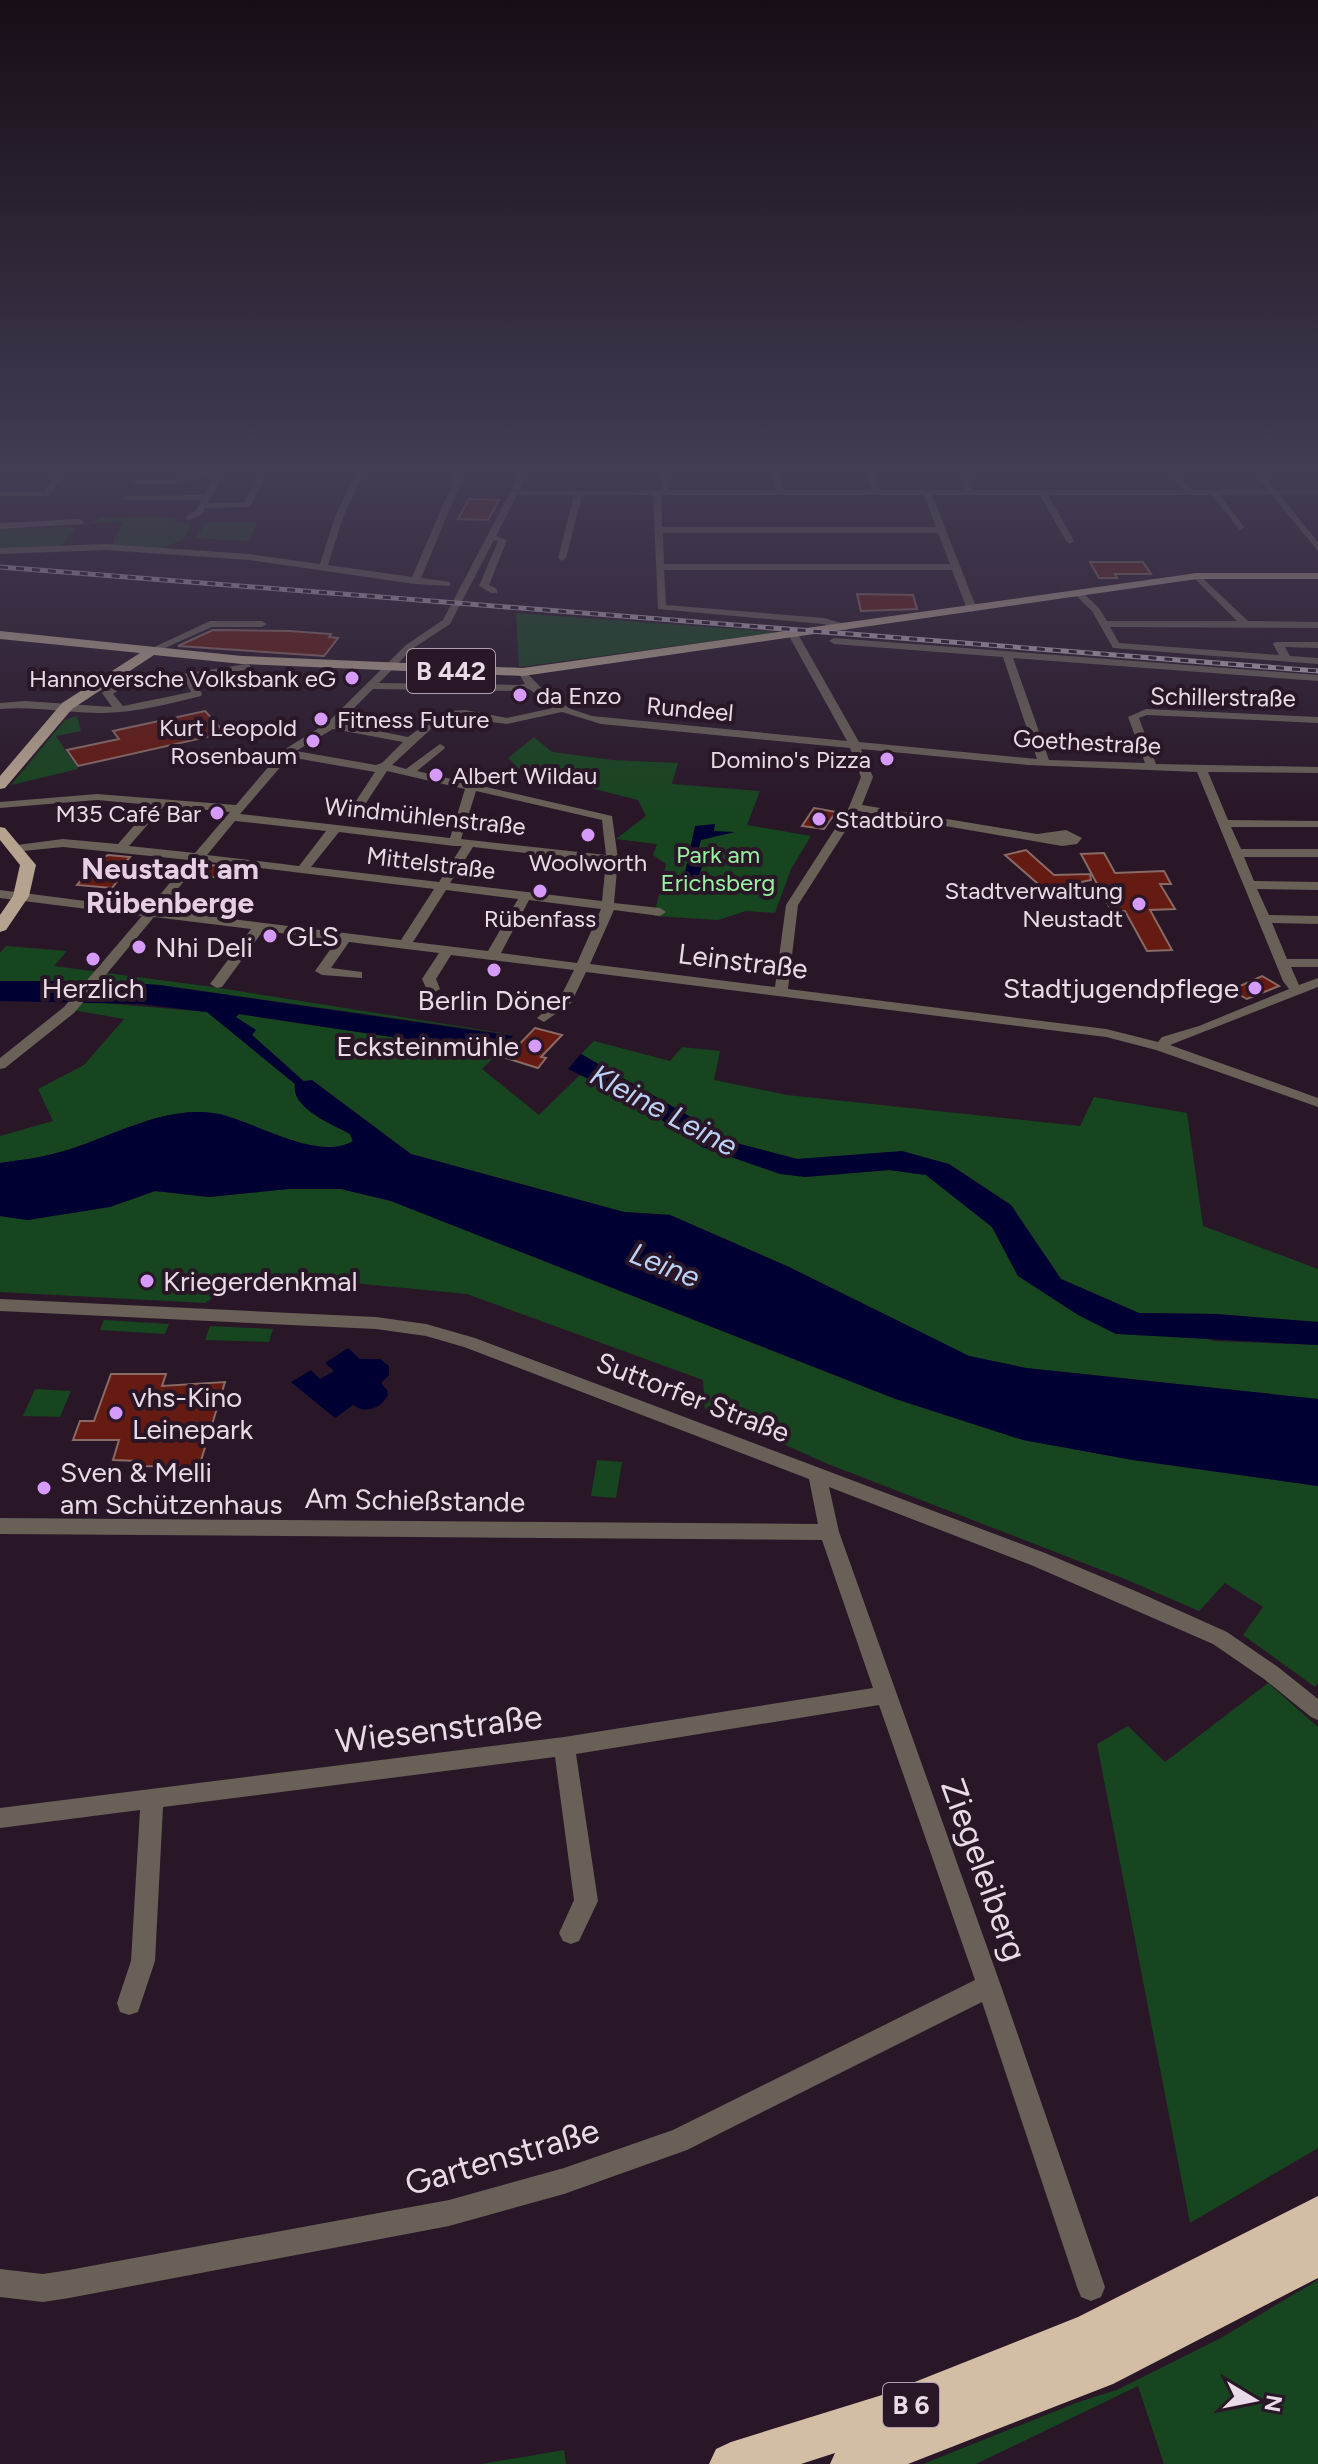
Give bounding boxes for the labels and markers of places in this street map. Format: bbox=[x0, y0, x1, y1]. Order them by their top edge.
place label: Hannoversche Volksbank eG bbox=[29, 664, 336, 693]
marker: Hannoversche Volksbank eG bbox=[343, 669, 361, 687]
place label: da Enzo bbox=[536, 681, 622, 710]
marker: da Enzo bbox=[511, 686, 529, 704]
place label: Fitness Future bbox=[337, 705, 489, 734]
marker: Fitness Future bbox=[312, 710, 330, 728]
place label: Kurt Leopold Rosenbaum bbox=[159, 713, 297, 770]
marker: Kurt Leopold Rosenbaum bbox=[304, 732, 322, 750]
place label: Domino's Pizza bbox=[710, 745, 871, 774]
marker: Domino's Pizza bbox=[878, 750, 896, 768]
place label: Albert Wildau bbox=[452, 761, 597, 790]
marker: Albert Wildau bbox=[427, 766, 445, 784]
place label: M35 Café Bar bbox=[56, 799, 201, 828]
marker: M35 Café Bar bbox=[208, 804, 226, 822]
place label: Stadtbüro bbox=[835, 805, 944, 834]
marker: Stadtbüro bbox=[810, 810, 828, 828]
marker: Woolworth bbox=[579, 826, 597, 844]
place label: Woolworth bbox=[529, 848, 647, 877]
place label: Stadtverwaltung Neustadt bbox=[944, 876, 1123, 933]
marker: Rübenfass bbox=[531, 882, 549, 900]
marker: Stadtverwaltung Neustadt bbox=[1130, 895, 1148, 913]
place label: Rübenfass bbox=[484, 904, 596, 933]
place label: GLS bbox=[286, 919, 339, 953]
marker: GLS bbox=[261, 927, 279, 945]
place label: Nhi Deli bbox=[155, 930, 253, 964]
marker: Nhi Deli bbox=[130, 938, 148, 956]
marker: Herzlich bbox=[84, 950, 102, 968]
marker: Berlin Döner bbox=[485, 961, 503, 979]
place label: Herzlich bbox=[42, 971, 144, 1005]
place label: Stadtjugendpflege bbox=[1003, 971, 1239, 1005]
marker: Stadtjugendpflege bbox=[1246, 979, 1264, 997]
place label: Berlin Döner bbox=[418, 983, 571, 1017]
place label: Ecksteinmühle bbox=[336, 1029, 519, 1063]
marker: Ecksteinmühle bbox=[526, 1037, 544, 1055]
place label: Kriegerdenkmal bbox=[163, 1264, 358, 1298]
marker: Kriegerdenkmal bbox=[138, 1272, 156, 1290]
place label: vhs-Kino Leinepark bbox=[132, 1380, 254, 1446]
marker: vhs-Kino Leinepark bbox=[107, 1404, 125, 1422]
place label: Sven & Melli am Schützenhaus bbox=[60, 1455, 282, 1521]
marker: Sven & Melli am Schützenhaus bbox=[35, 1479, 53, 1497]

